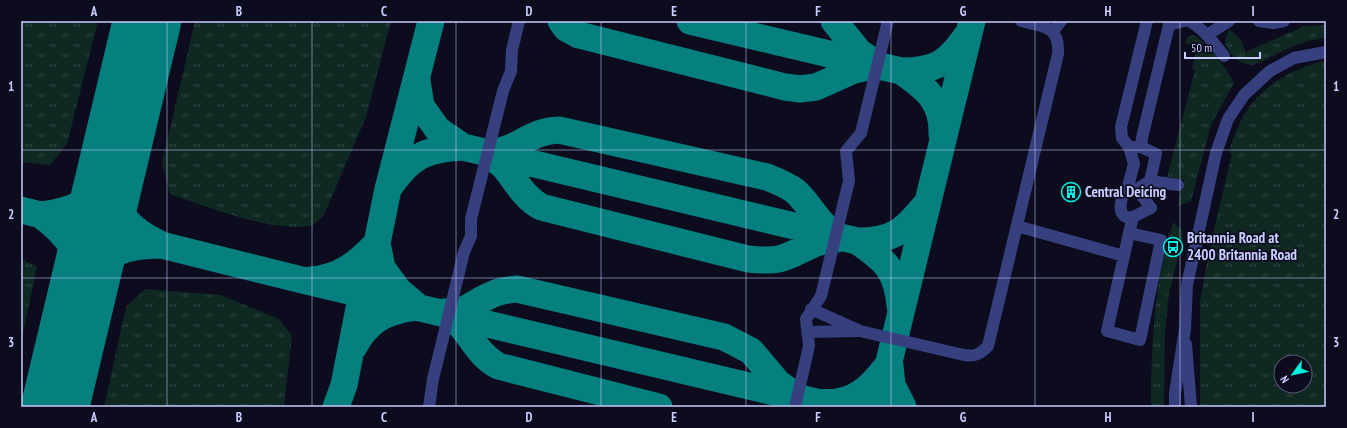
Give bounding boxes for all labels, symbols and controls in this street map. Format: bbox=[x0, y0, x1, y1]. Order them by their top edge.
text: A bbox=[90, 3, 98, 20]
text: B bbox=[236, 3, 242, 20]
text: C bbox=[381, 3, 387, 20]
text: D bbox=[526, 3, 533, 20]
text: E bbox=[671, 3, 677, 20]
text: F bbox=[815, 3, 821, 20]
text: G bbox=[960, 3, 967, 20]
text: H bbox=[1105, 3, 1112, 20]
text: I bbox=[1251, 3, 1255, 20]
scale bar bbox=[1185, 34, 1260, 60]
text: 50 m bbox=[1191, 40, 1212, 55]
text: 1 bbox=[8, 78, 14, 95]
text: 1 bbox=[1333, 78, 1339, 95]
building icon: Central Deicing bbox=[1060, 181, 1082, 203]
place label: Central Deicing bbox=[1085, 182, 1166, 201]
text: 2 bbox=[8, 206, 14, 223]
text: 2 bbox=[1333, 206, 1339, 223]
place label: Britannia Road at 2400 Britannia Road bbox=[1187, 228, 1297, 264]
bus stop icon: Britannia Road at 2400 Britannia Road bbox=[1162, 236, 1184, 258]
text: 3 bbox=[8, 334, 14, 351]
text: 3 bbox=[1333, 334, 1339, 351]
north arrow bbox=[1273, 354, 1313, 394]
text: N bbox=[1277, 373, 1292, 386]
text: A bbox=[90, 409, 98, 426]
text: B bbox=[236, 409, 242, 426]
text: C bbox=[381, 409, 387, 426]
text: D bbox=[526, 409, 533, 426]
text: E bbox=[671, 409, 677, 426]
text: F bbox=[815, 409, 821, 426]
text: G bbox=[960, 409, 967, 426]
text: H bbox=[1105, 409, 1112, 426]
text: I bbox=[1251, 409, 1255, 426]

